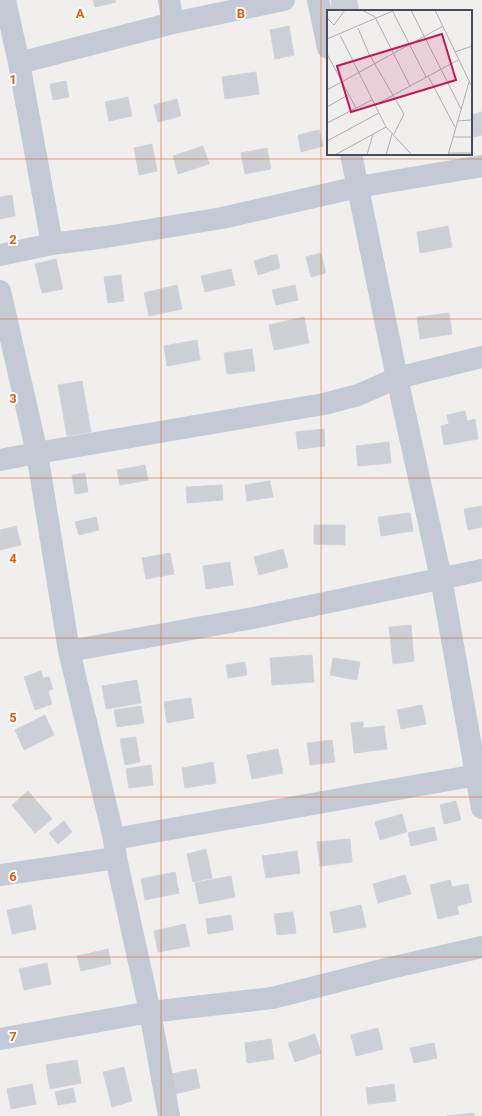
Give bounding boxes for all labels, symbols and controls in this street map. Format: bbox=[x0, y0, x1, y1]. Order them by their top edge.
text: A bbox=[76, 6, 85, 21]
text: B bbox=[237, 6, 245, 21]
inset map bbox=[327, 10, 472, 155]
text: 1 bbox=[9, 72, 17, 87]
text: 2 bbox=[9, 232, 17, 247]
text: 3 bbox=[9, 391, 17, 406]
text: 4 bbox=[9, 551, 17, 566]
text: 5 bbox=[9, 710, 17, 725]
text: 6 bbox=[9, 869, 17, 884]
text: 7 bbox=[9, 1029, 17, 1044]

